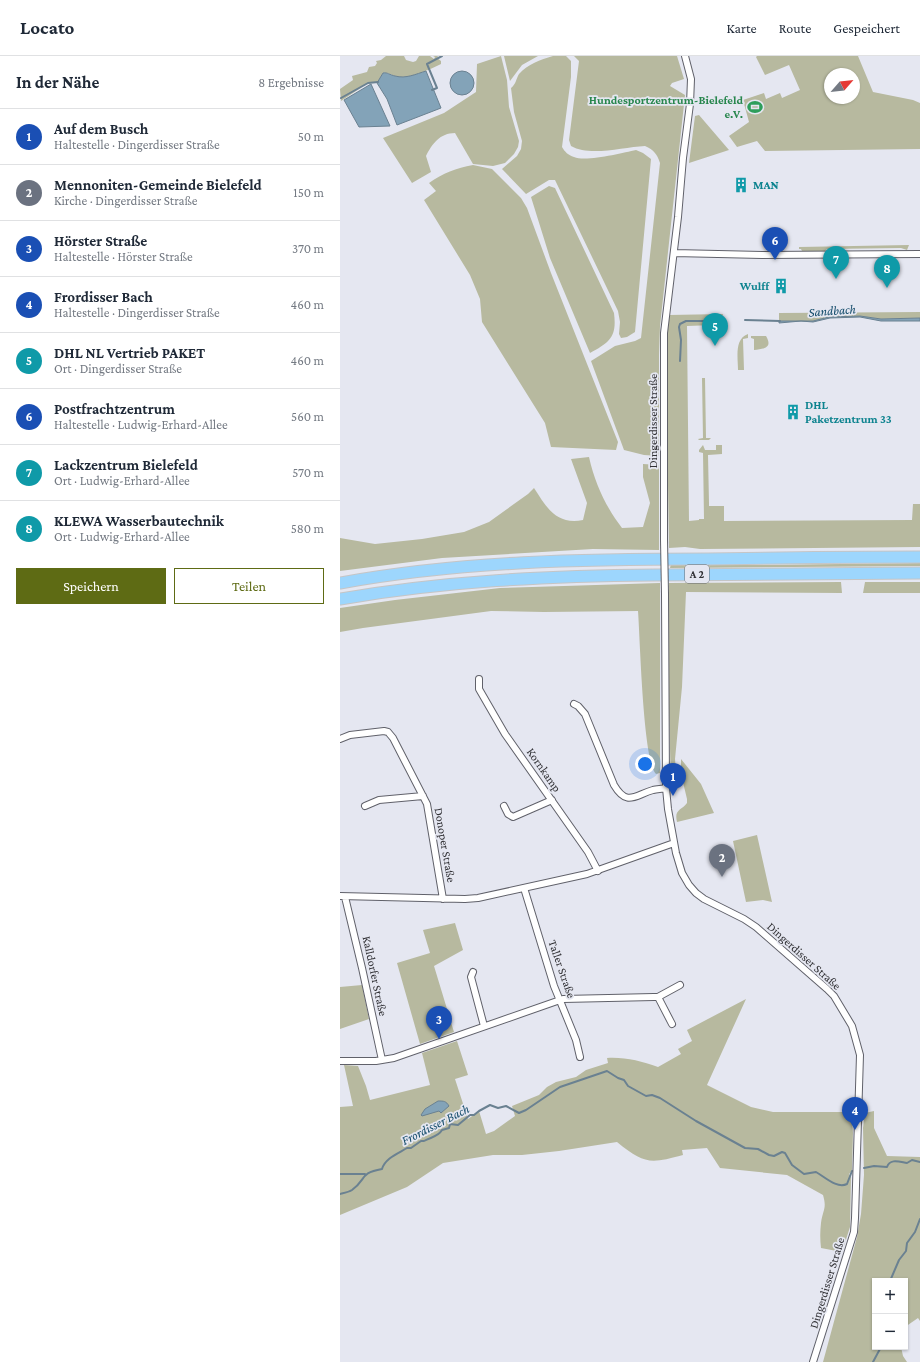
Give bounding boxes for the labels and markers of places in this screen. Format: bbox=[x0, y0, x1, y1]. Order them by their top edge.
place label: Hundesportzentrum-Bielefeld e.V. bbox=[589, 93, 743, 121]
sports icon: Hundesportzentrum-Bielefeld e.V. bbox=[746, 98, 764, 116]
building icon: MAN bbox=[732, 176, 750, 194]
place label: MAN bbox=[753, 178, 779, 192]
pin: 6 bbox=[762, 227, 788, 260]
pin: 7 bbox=[823, 246, 849, 279]
pin: 8 bbox=[874, 255, 900, 288]
building icon: Wulff bbox=[772, 277, 790, 295]
place label: Wulff bbox=[739, 279, 770, 293]
pin: 5 bbox=[702, 313, 728, 346]
place label: DHL Paketzentrum 33 bbox=[805, 398, 892, 426]
building icon: DHL Paketzentrum 33 bbox=[784, 403, 802, 421]
pin: 1 bbox=[660, 763, 686, 796]
pin: 2 bbox=[709, 844, 735, 877]
pin: 3 bbox=[426, 1006, 452, 1039]
pin: 4 bbox=[842, 1097, 868, 1130]

